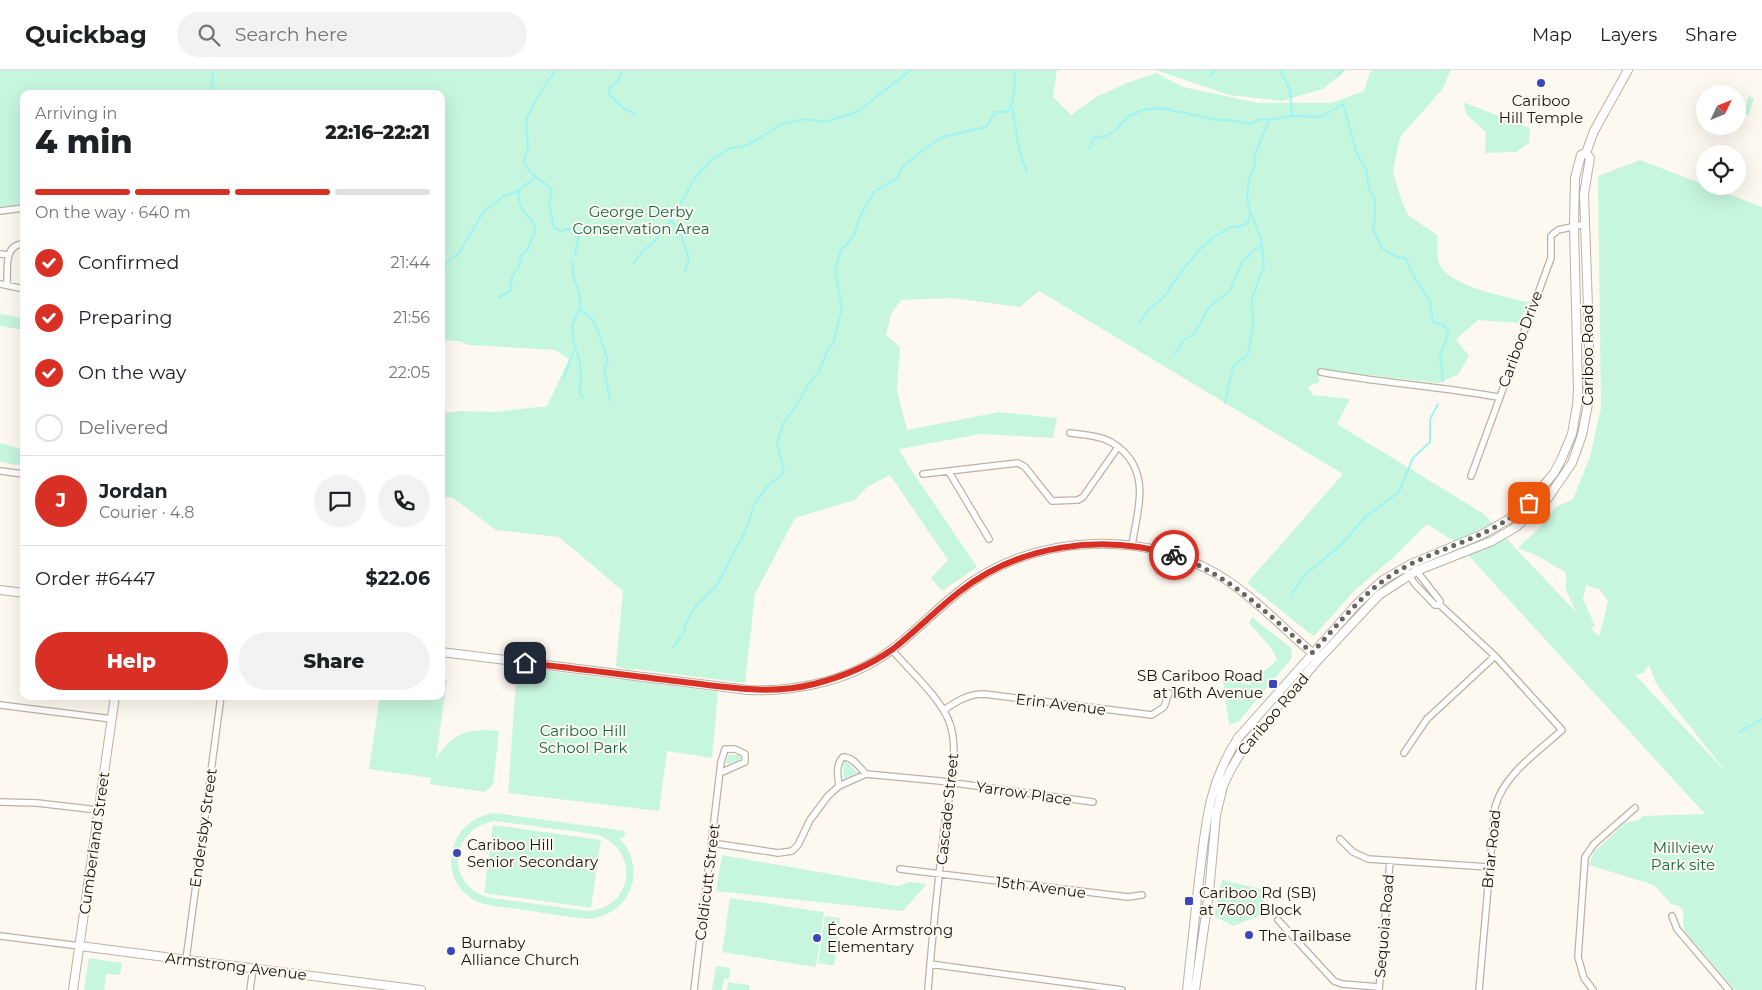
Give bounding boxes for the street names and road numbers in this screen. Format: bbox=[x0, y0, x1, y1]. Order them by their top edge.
street label: Cariboo Drive bbox=[1494, 288, 1546, 390]
street label: Cariboo Road bbox=[1578, 304, 1597, 406]
street label: Cariboo Road bbox=[1233, 669, 1313, 759]
street label: Erin Avenue bbox=[1015, 689, 1107, 719]
street label: Cascade Street bbox=[932, 752, 962, 866]
street label: Endersby Street bbox=[185, 767, 221, 889]
street label: Cumberland Street bbox=[75, 770, 113, 916]
street label: Yarrow Place bbox=[975, 777, 1073, 809]
street label: Briar Road bbox=[1477, 809, 1505, 889]
street label: Coldicutt Street bbox=[690, 822, 724, 942]
street label: 15th Avenue bbox=[995, 872, 1087, 902]
street label: Sequoia Road bbox=[1370, 873, 1398, 979]
street label: Armstrong Avenue bbox=[164, 948, 308, 984]

